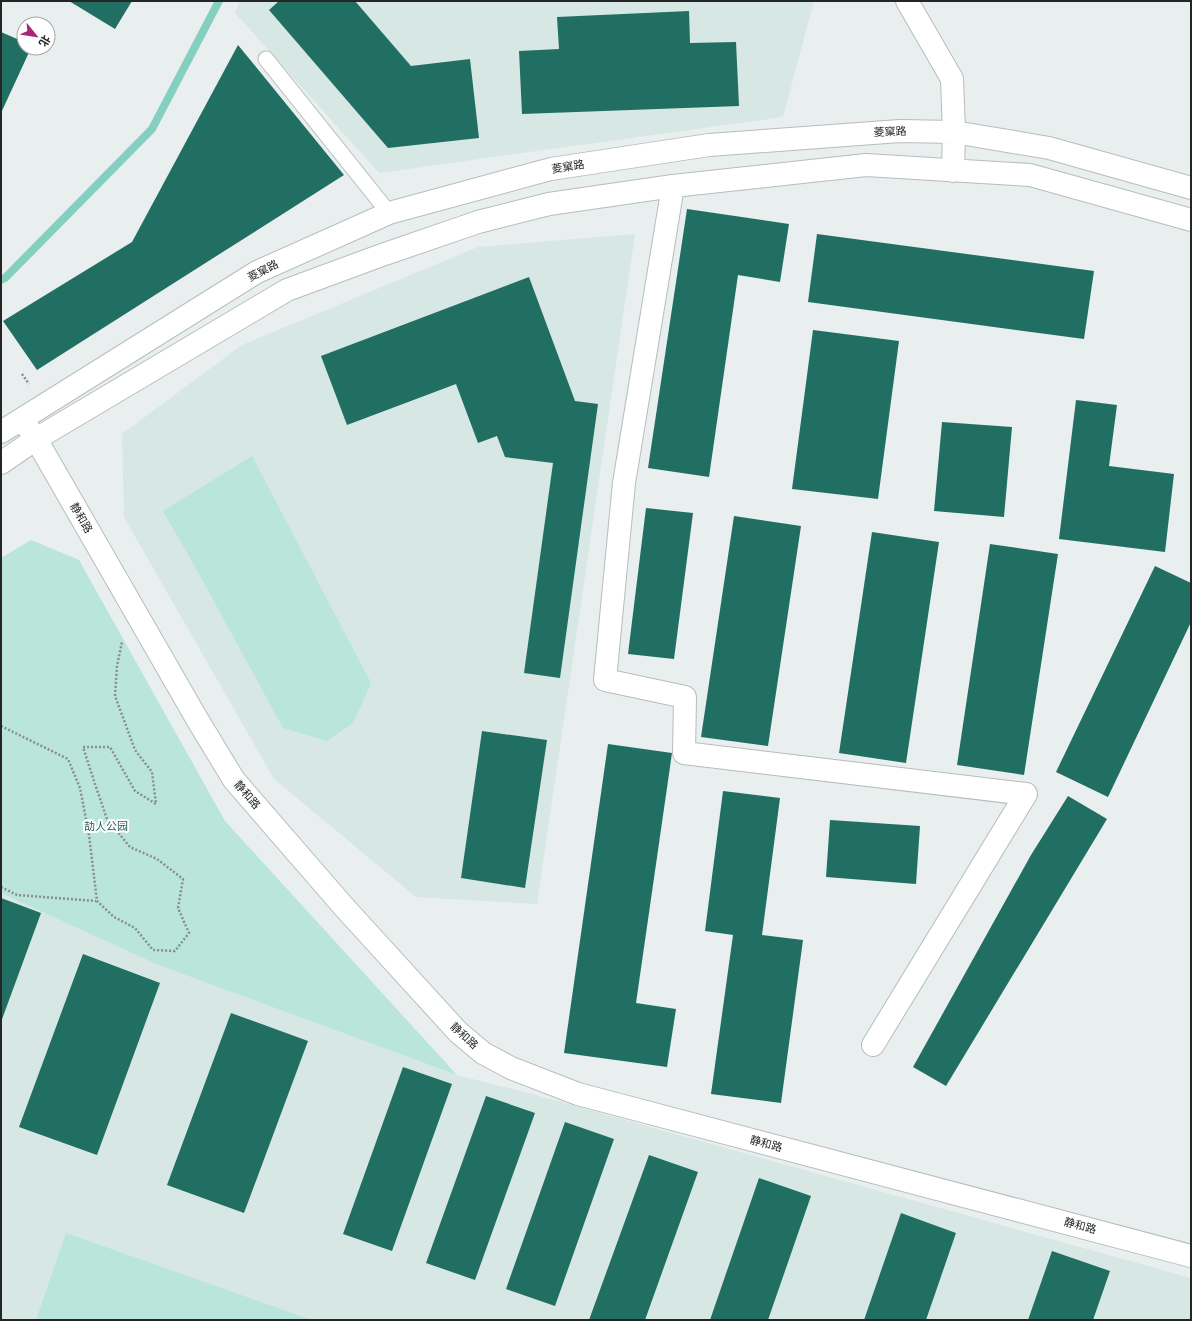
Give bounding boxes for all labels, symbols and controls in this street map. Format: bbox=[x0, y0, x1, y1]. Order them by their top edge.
north arrow bbox=[16, 16, 56, 56]
text: 北 bbox=[36, 33, 53, 49]
street label: 菱窠路 bbox=[873, 125, 907, 139]
street label: 菱窠路 bbox=[551, 158, 585, 176]
street label: 菱窠路 bbox=[245, 258, 281, 284]
street label: 静和路 bbox=[67, 500, 95, 536]
street label: 静和路 bbox=[231, 778, 263, 812]
park label: 劼人公园 bbox=[84, 820, 128, 833]
street label: 静和路 bbox=[447, 1020, 481, 1052]
street label: 静和路 bbox=[748, 1133, 784, 1155]
street label: 静和路 bbox=[1062, 1215, 1098, 1237]

